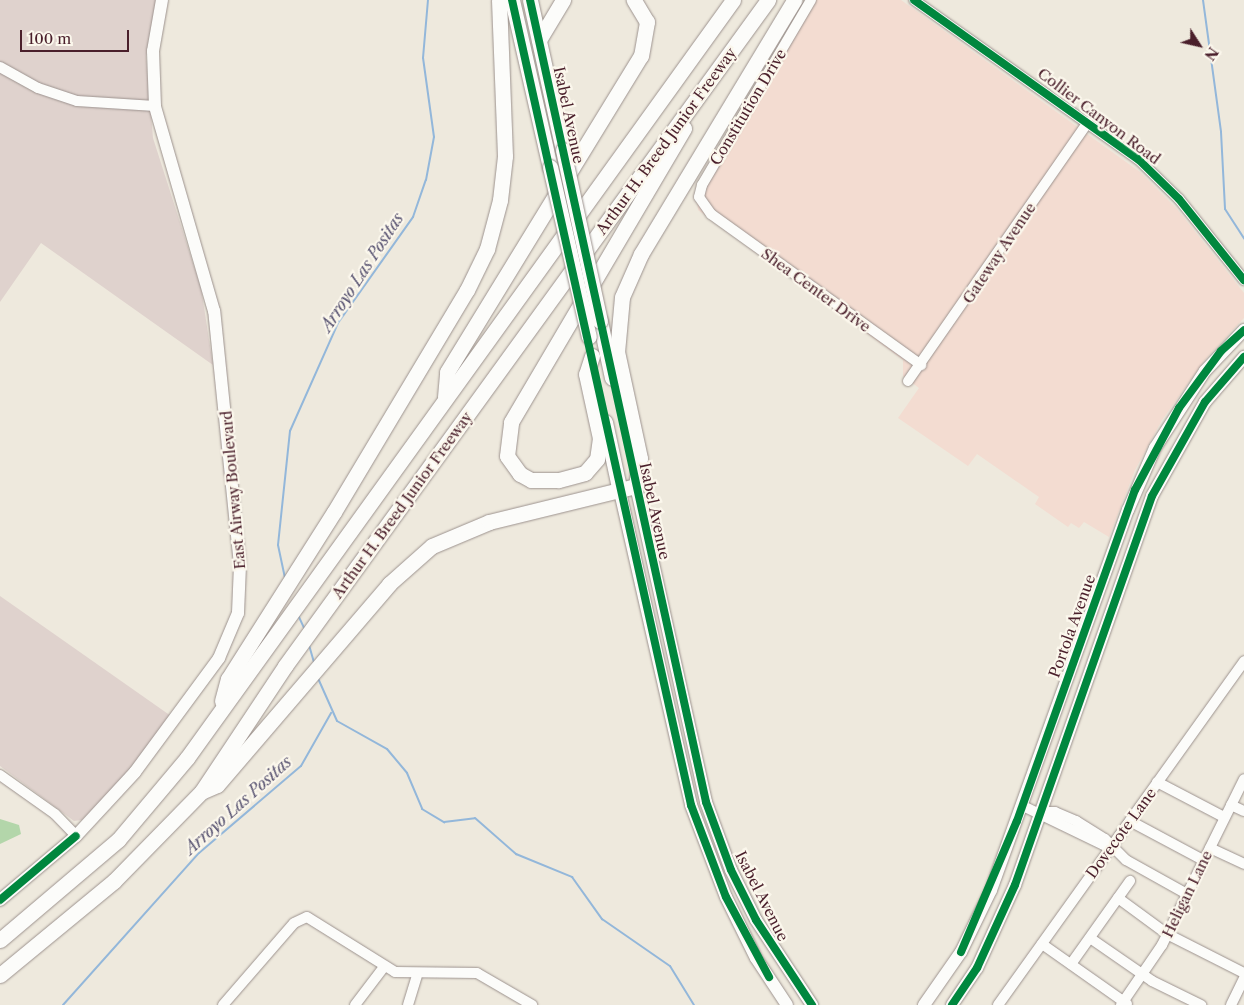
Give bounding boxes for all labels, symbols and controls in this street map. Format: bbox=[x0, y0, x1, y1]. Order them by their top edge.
scale bar bbox=[22, 20, 131, 52]
north arrow bbox=[1174, 20, 1224, 70]
text: 100 m bbox=[28, 29, 71, 48]
text: N bbox=[1200, 43, 1222, 64]
street label: Arthur H. Breed Junior Freeway bbox=[592, 44, 740, 238]
street label: Constitution Drive bbox=[706, 46, 790, 168]
street label: Collier Canyon Road bbox=[1034, 64, 1164, 168]
street label: Isabel Avenue bbox=[550, 65, 588, 165]
street label: Gateway Avenue bbox=[958, 199, 1040, 307]
water label: Arroyo Las Positas bbox=[316, 209, 408, 335]
street label: Shea Center Drive bbox=[758, 244, 874, 336]
street label: Arthur H. Breed Junior Freeway bbox=[328, 408, 476, 602]
street label: East Airway Boulevard bbox=[217, 409, 249, 571]
street label: Isabel Avenue bbox=[636, 461, 674, 561]
street label: Portola Avenue bbox=[1045, 572, 1099, 680]
water label: Arroyo Las Positas bbox=[180, 752, 296, 858]
street label: Dovecote Lane bbox=[1082, 784, 1160, 882]
street label: Isabel Avenue bbox=[731, 848, 793, 944]
street label: Heligan Lane bbox=[1158, 848, 1216, 940]

